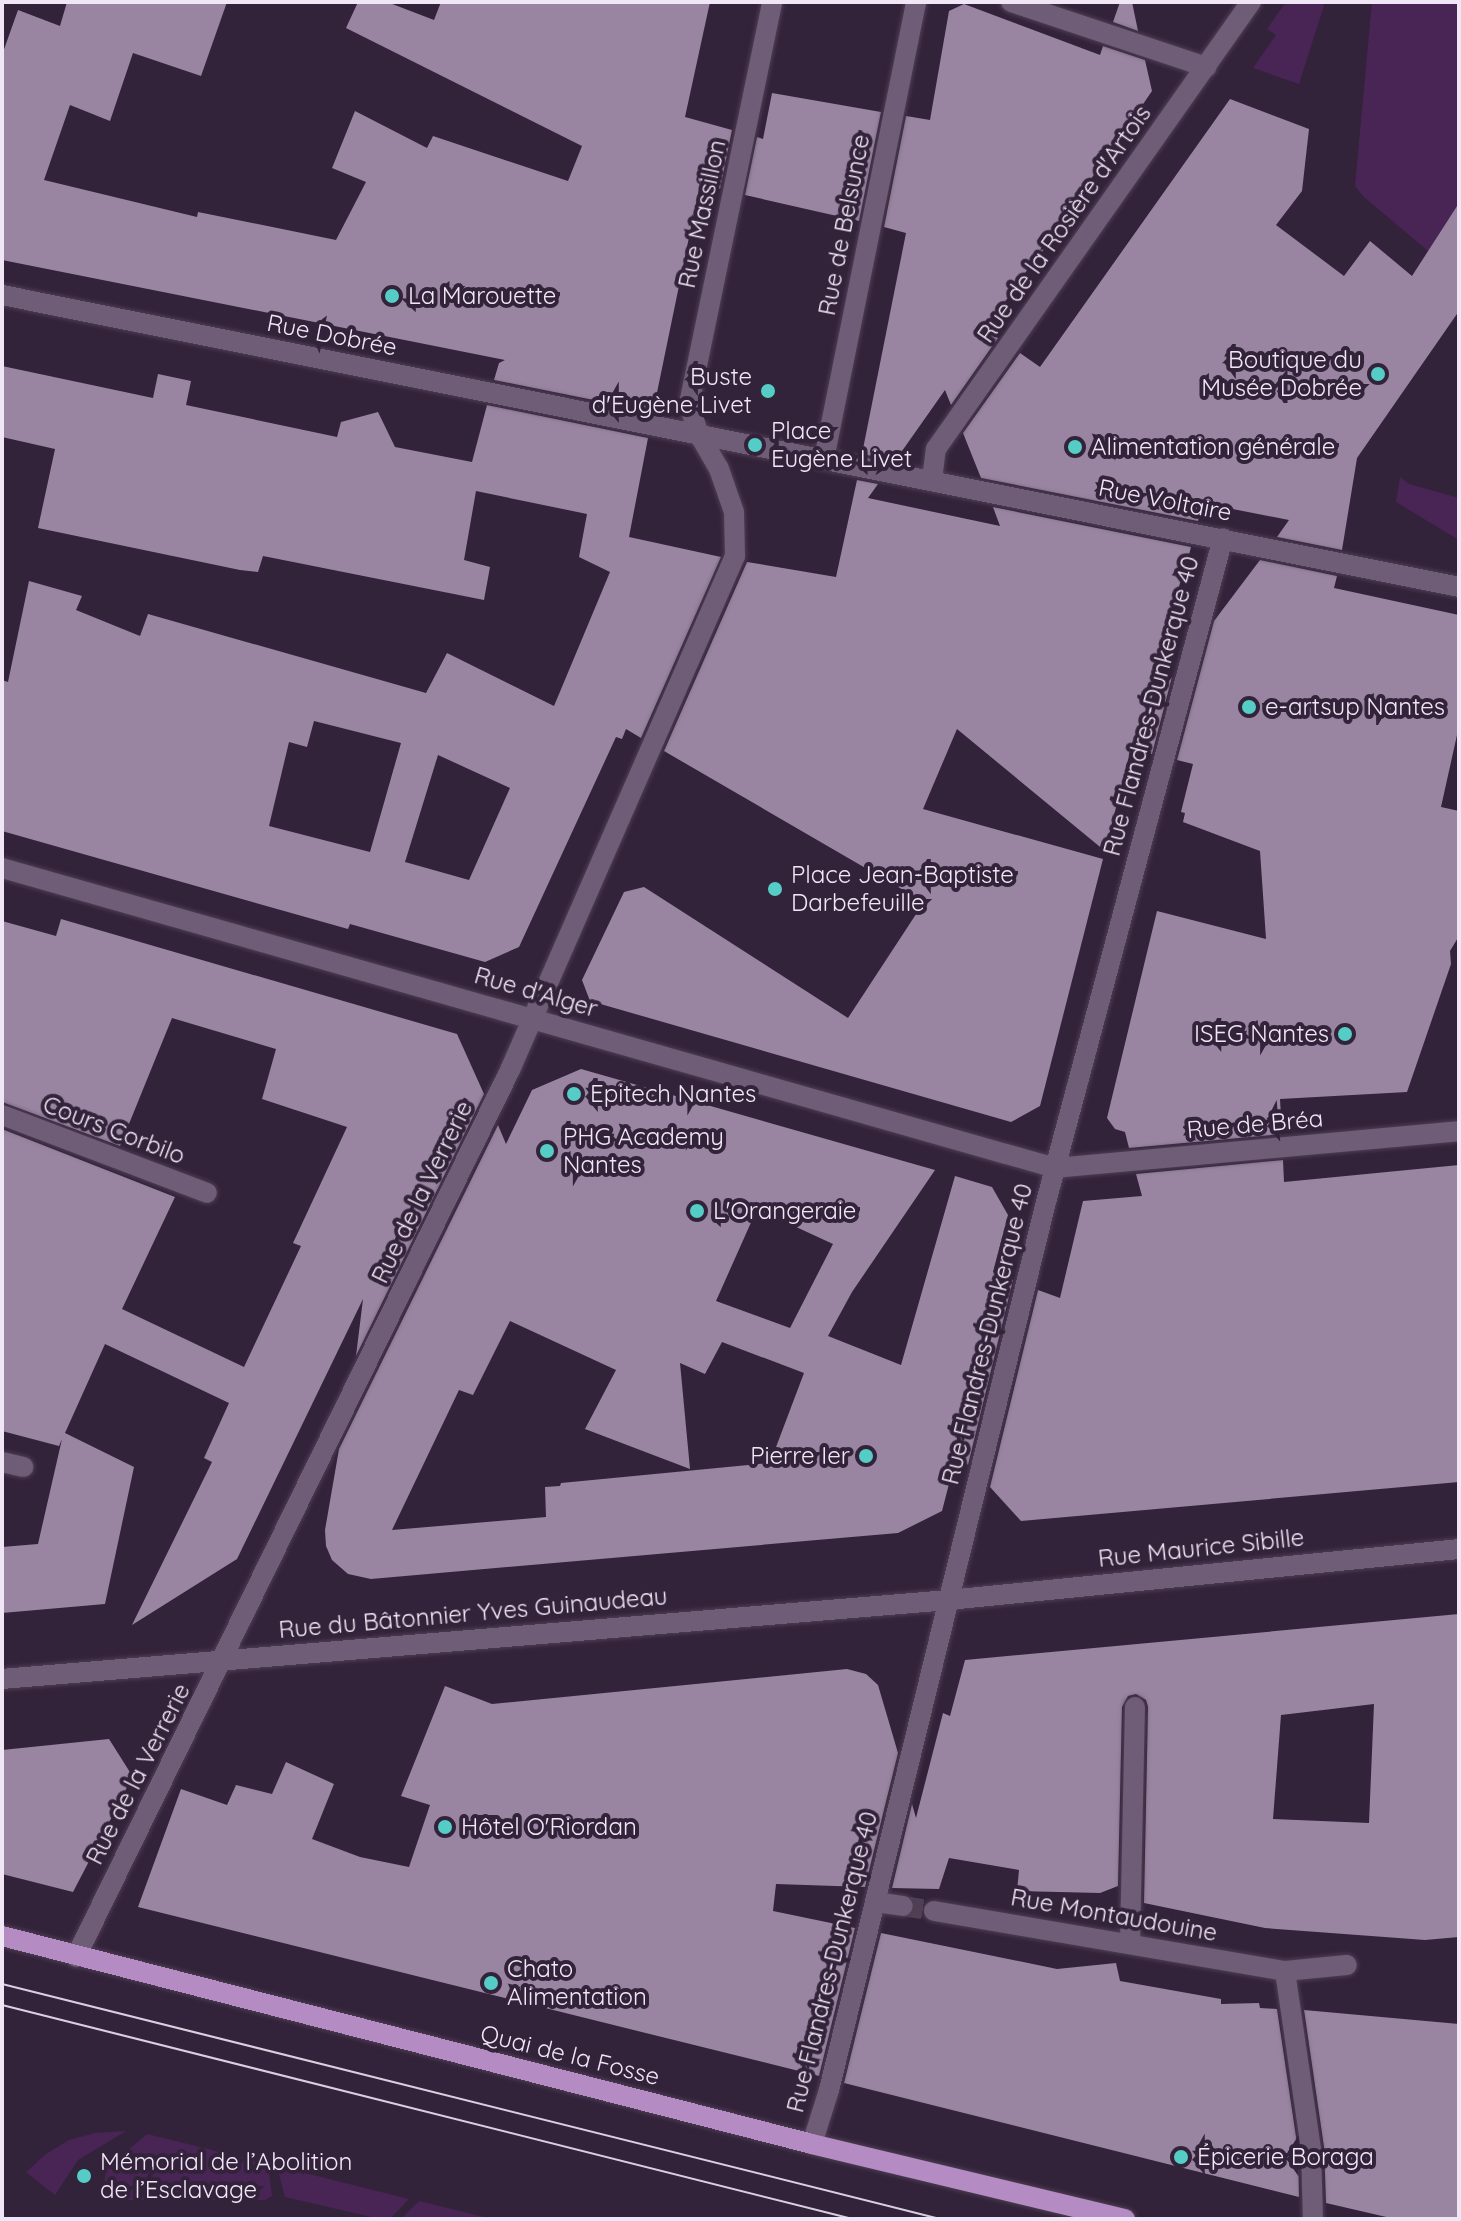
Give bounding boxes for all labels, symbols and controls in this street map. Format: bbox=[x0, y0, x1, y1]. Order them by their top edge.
street label: Rue de la Rosière d'Artois bbox=[971, 100, 1157, 348]
street label: Rue de Belsunce bbox=[812, 132, 876, 318]
street label: Rue Massillon bbox=[672, 137, 732, 291]
place label: La Marouette bbox=[408, 282, 556, 310]
marker: La Marouette bbox=[383, 287, 401, 305]
street label: Rue Dobrée bbox=[265, 308, 399, 362]
place label: Boutique du Musée Dobrée bbox=[1201, 346, 1362, 402]
place label: Buste d'Eugène Livet bbox=[592, 363, 752, 419]
marker: Boutique du Musée Dobrée bbox=[1369, 365, 1387, 383]
marker: Buste d'Eugène Livet bbox=[759, 382, 777, 400]
place label: Place Eugène Livet bbox=[771, 417, 912, 473]
place label: Alimentation générale bbox=[1091, 433, 1335, 461]
marker: Place Eugène Livet bbox=[746, 436, 764, 454]
marker: Alimentation générale bbox=[1066, 438, 1084, 456]
street label: Rue Voltaire bbox=[1096, 473, 1234, 527]
street label: Rue Flandres-Dunkerque 40 bbox=[1097, 553, 1205, 859]
place label: e-artsup Nantes bbox=[1265, 693, 1445, 721]
marker: e-artsup Nantes bbox=[1240, 698, 1258, 716]
place label: Place Jean-Baptiste Darbefeuille bbox=[791, 861, 1014, 917]
marker: Place Jean-Baptiste Darbefeuille bbox=[766, 880, 784, 898]
street label: Rue d'Alger bbox=[471, 961, 601, 1023]
place label: ISEG Nantes bbox=[1194, 1020, 1329, 1048]
marker: ISEG Nantes bbox=[1336, 1025, 1354, 1043]
place label: Epitech Nantes bbox=[590, 1080, 756, 1108]
marker: Epitech Nantes bbox=[565, 1085, 583, 1103]
street label: Cours Corbilo bbox=[39, 1090, 189, 1170]
street label: Rue de la Verrerie bbox=[365, 1096, 479, 1288]
street label: Rue de Bréa bbox=[1186, 1104, 1324, 1144]
place label: PHG Academy Nantes bbox=[563, 1123, 724, 1179]
marker: PHG Academy Nantes bbox=[538, 1142, 556, 1160]
street label: Rue Flandres-Dunkerque 40 bbox=[936, 1181, 1038, 1487]
place label: L'Orangeraie bbox=[713, 1197, 856, 1225]
marker: L'Orangeraie bbox=[688, 1202, 706, 1220]
place label: Pierre Ier bbox=[750, 1442, 850, 1470]
marker: Pierre Ier bbox=[857, 1447, 875, 1465]
street label: Rue Maurice Sibille bbox=[1097, 1523, 1305, 1573]
street label: Rue du Bâtonnier Yves Guinaudeau bbox=[277, 1582, 669, 1644]
street label: Rue de la Verrerie bbox=[80, 1679, 196, 1869]
street label: Rue Flandres-Dunkerque 40 bbox=[781, 1809, 883, 2115]
place label: Hôtel O'Riordan bbox=[461, 1813, 637, 1841]
marker: Hôtel O'Riordan bbox=[436, 1818, 454, 1836]
street label: Rue Montaudouine bbox=[1008, 1883, 1220, 1947]
place label: Chato Alimentation bbox=[507, 1955, 647, 2011]
marker: Chato Alimentation bbox=[482, 1974, 500, 1992]
street label: Quai de la Fosse bbox=[477, 2019, 663, 2091]
place label: Épicerie Boraga bbox=[1197, 2143, 1374, 2171]
place label: Mémorial de l’Abolition de l’Esclavage bbox=[100, 2148, 352, 2204]
marker: Épicerie Boraga bbox=[1172, 2148, 1190, 2166]
marker: Mémorial de l’Abolition de l’Esclavage bbox=[75, 2167, 93, 2185]

